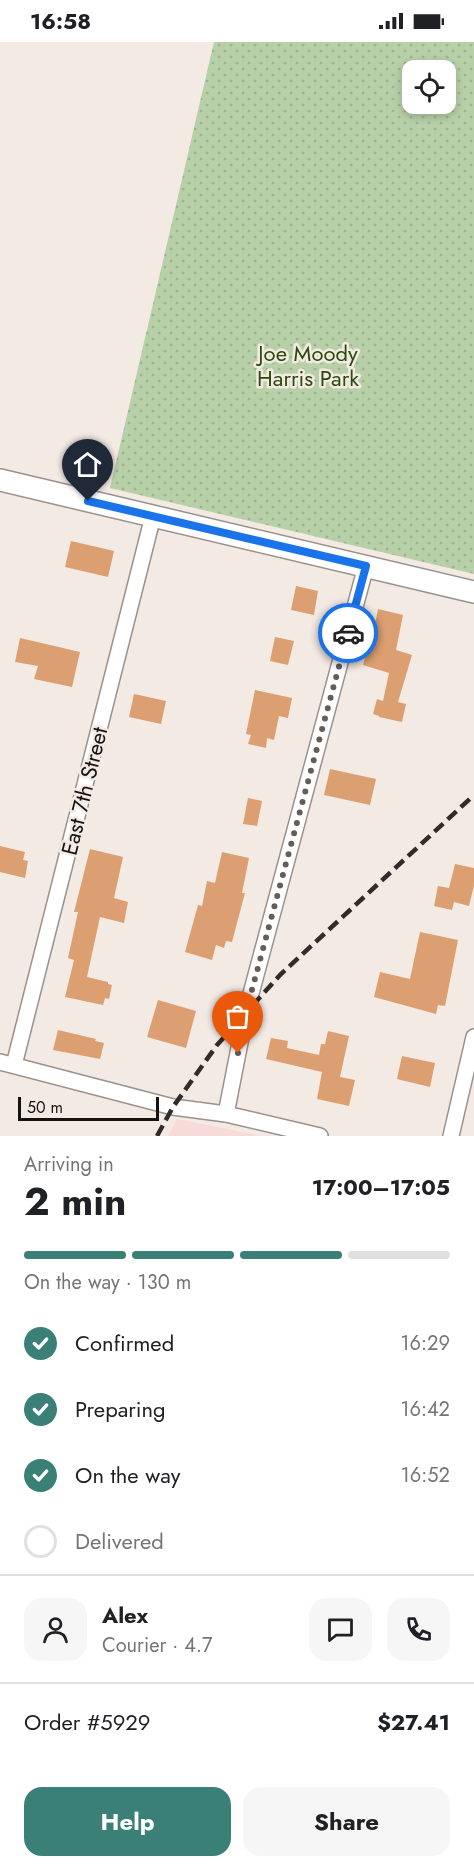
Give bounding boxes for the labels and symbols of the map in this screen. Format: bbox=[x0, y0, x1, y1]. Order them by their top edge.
park label: Joe Moody Harris Park bbox=[255, 337, 359, 394]
pin bbox=[62, 439, 113, 501]
courier bbox=[318, 603, 378, 663]
street label: East 7th Street bbox=[53, 723, 116, 858]
pin bbox=[212, 991, 263, 1053]
scale bar bbox=[18, 1094, 159, 1122]

